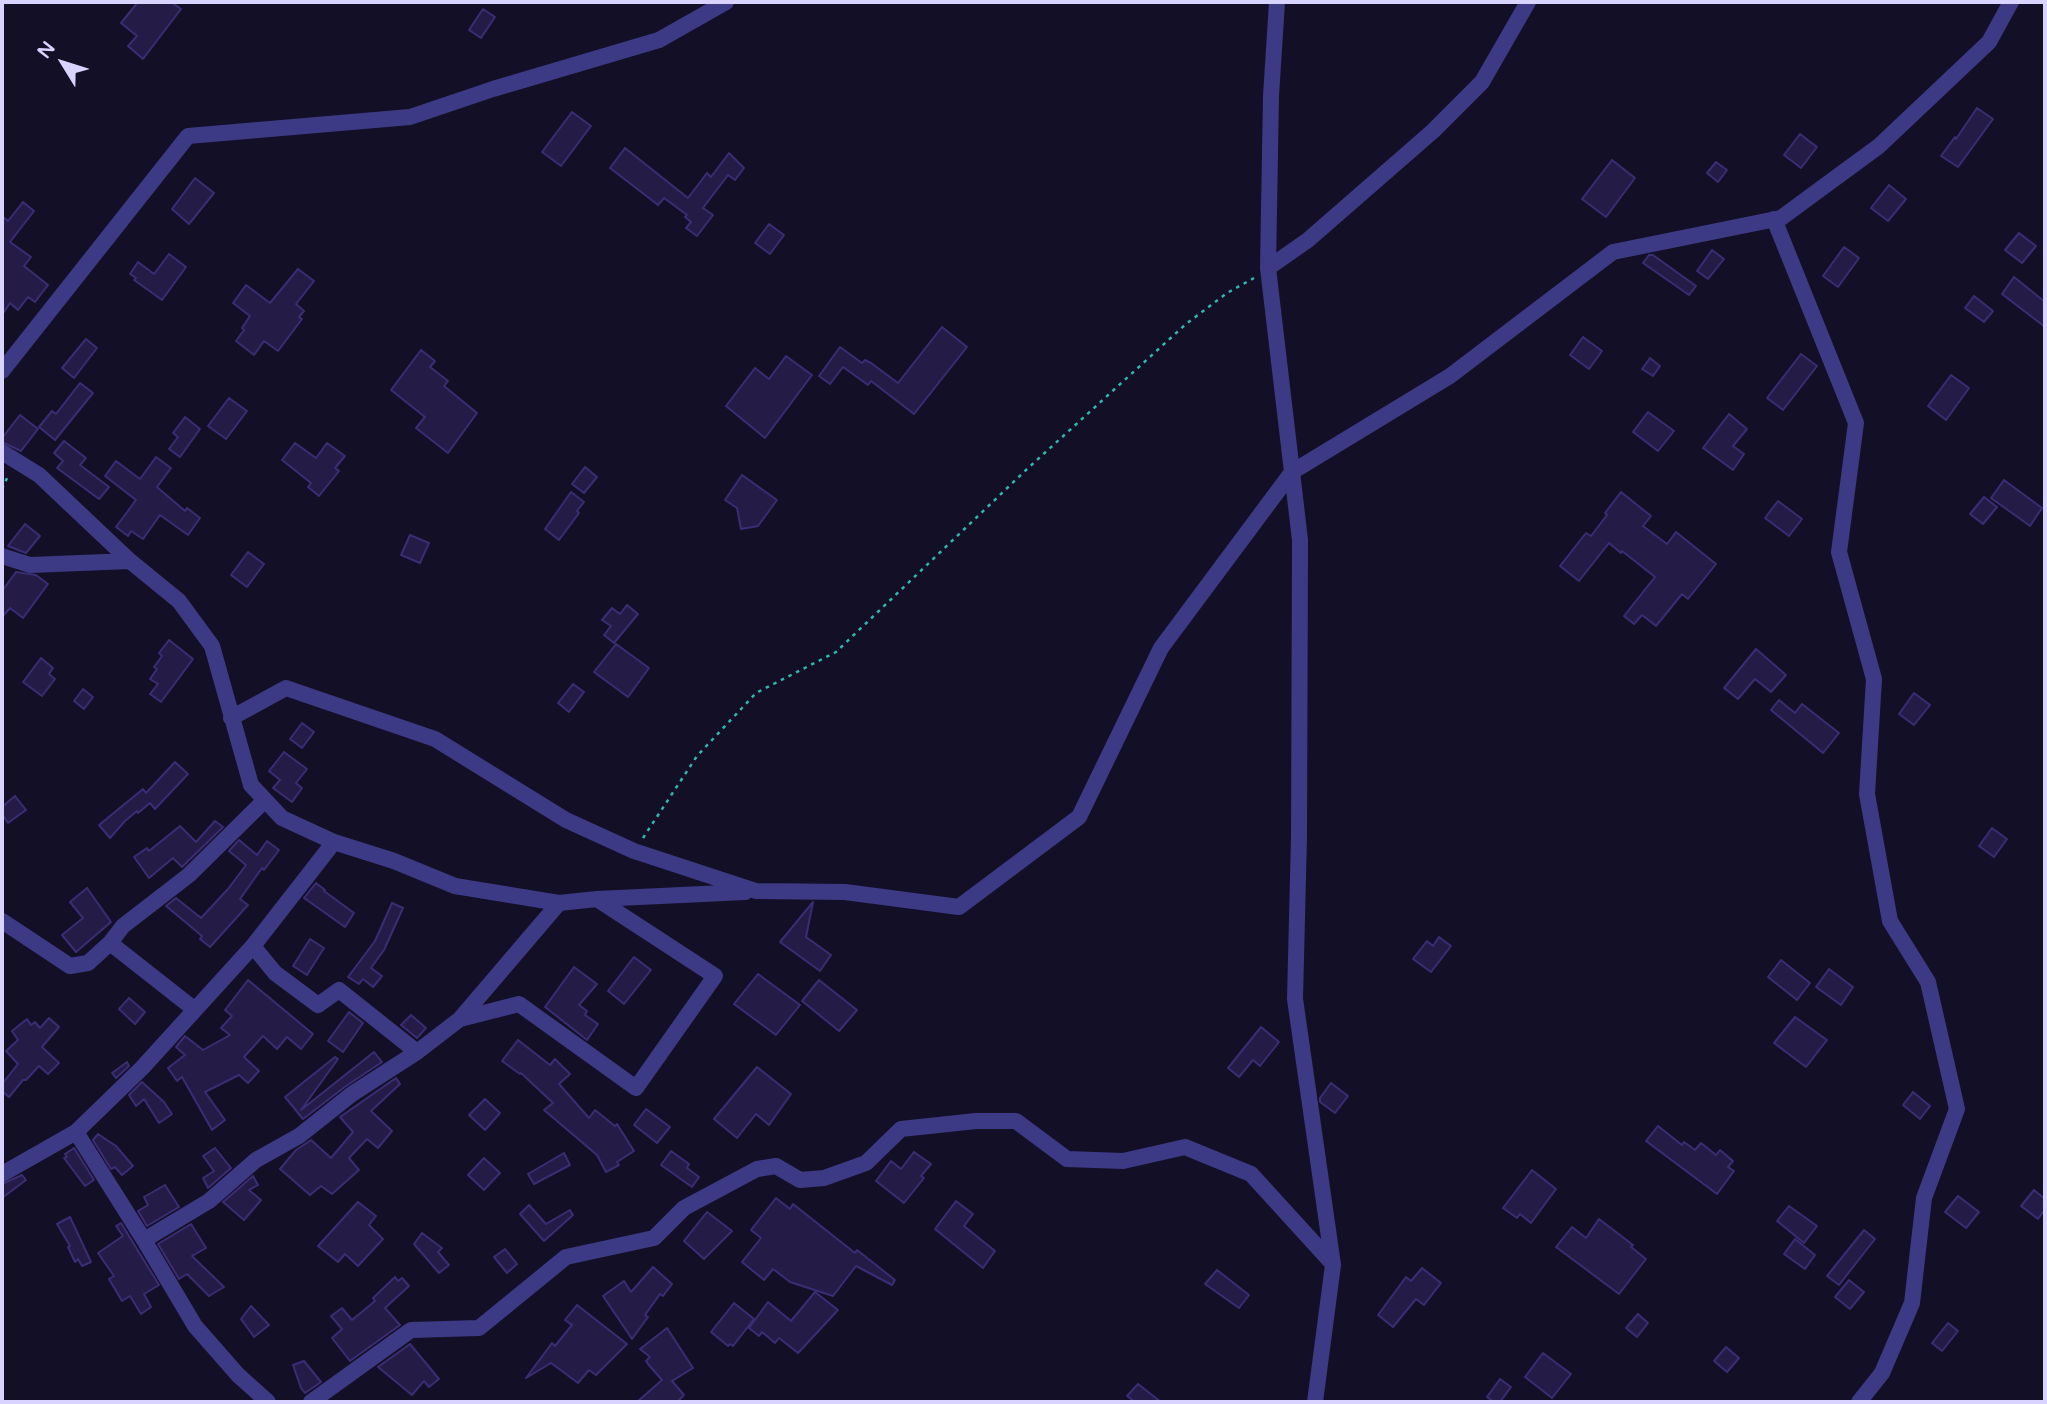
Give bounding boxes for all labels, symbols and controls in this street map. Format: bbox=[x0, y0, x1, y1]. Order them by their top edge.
north arrow bbox=[28, 28, 98, 98]
text: N bbox=[33, 37, 60, 63]

